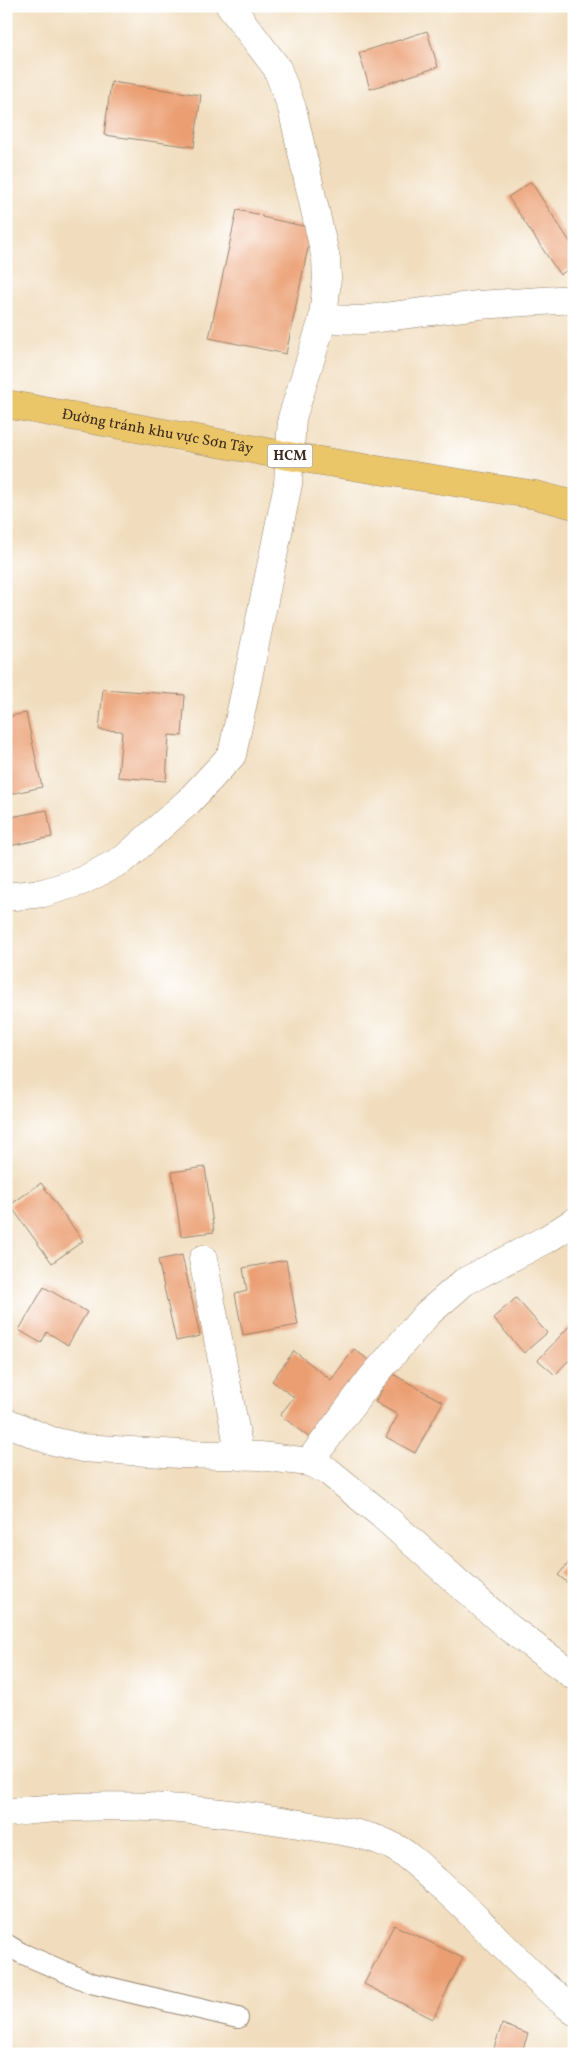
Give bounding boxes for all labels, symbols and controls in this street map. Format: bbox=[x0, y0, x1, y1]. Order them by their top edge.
street label: Đường tránh khu vực Sơn Tây bbox=[60, 404, 255, 460]
road number: HCM bbox=[268, 444, 312, 468]

